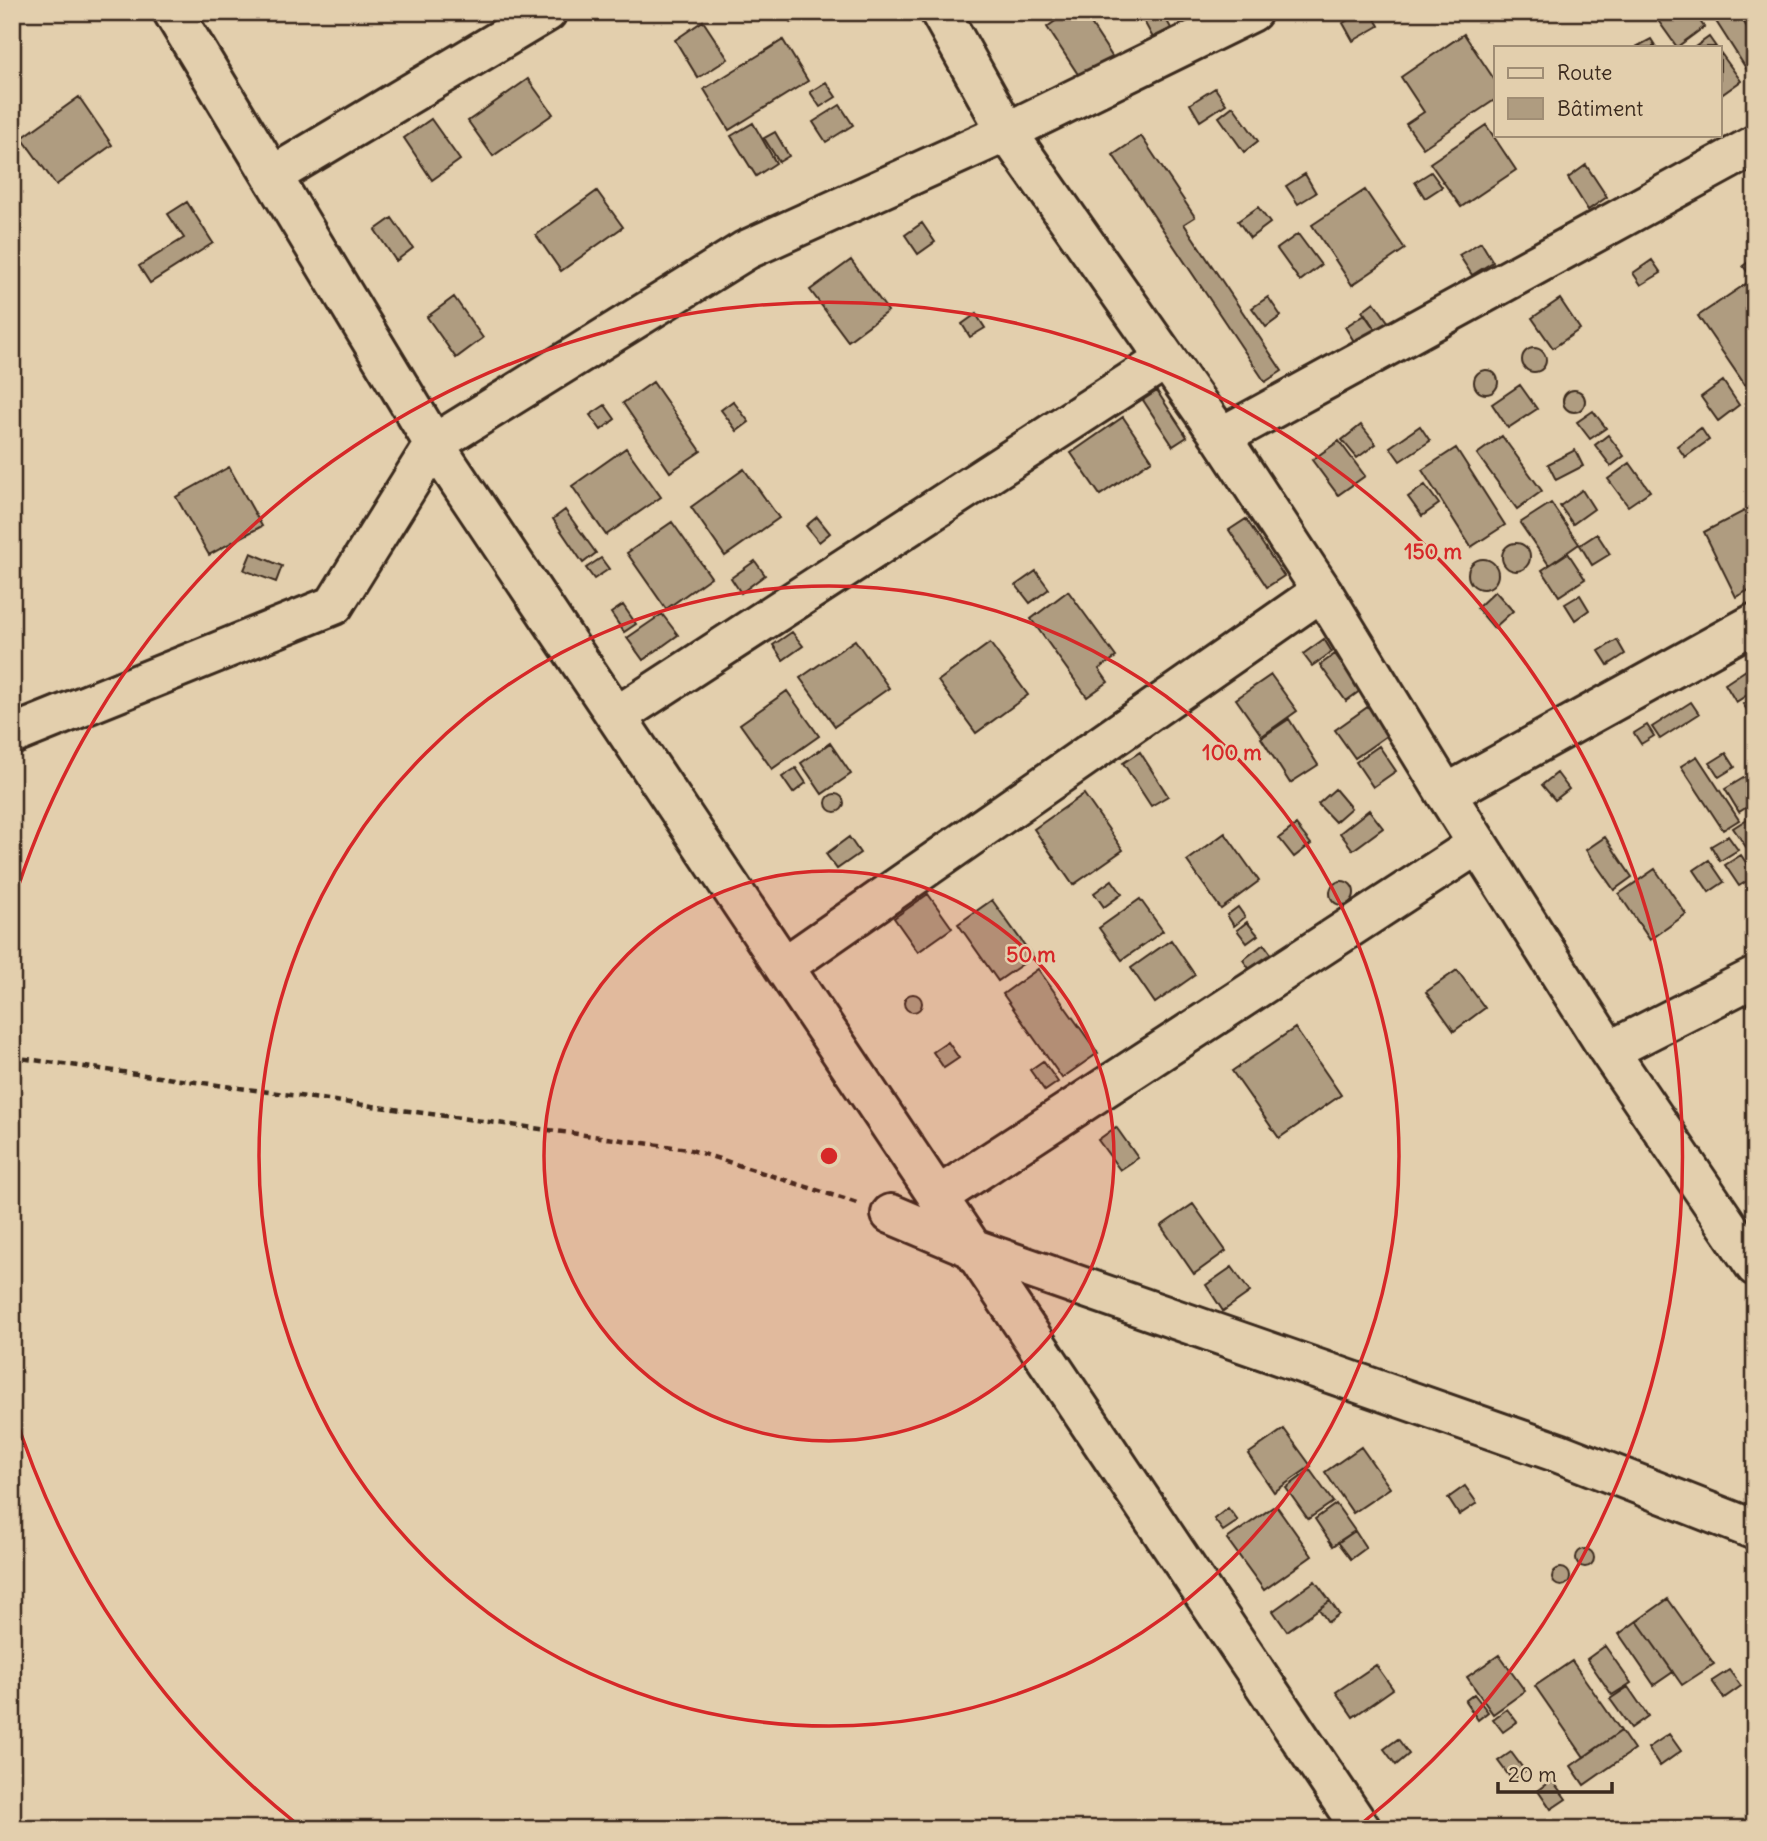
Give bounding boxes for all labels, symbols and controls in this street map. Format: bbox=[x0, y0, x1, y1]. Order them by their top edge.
legend bbox=[1494, 46, 1722, 136]
text: Route bbox=[1557, 59, 1612, 86]
text: Bâtiment bbox=[1557, 95, 1643, 122]
text: 150 m bbox=[1404, 538, 1462, 565]
text: 100 m bbox=[1202, 739, 1262, 766]
text: 50 m bbox=[1006, 941, 1056, 968]
centre of rings bbox=[817, 1144, 841, 1168]
scale bar bbox=[1498, 1750, 1611, 1794]
text: 20 m bbox=[1508, 1761, 1557, 1788]

